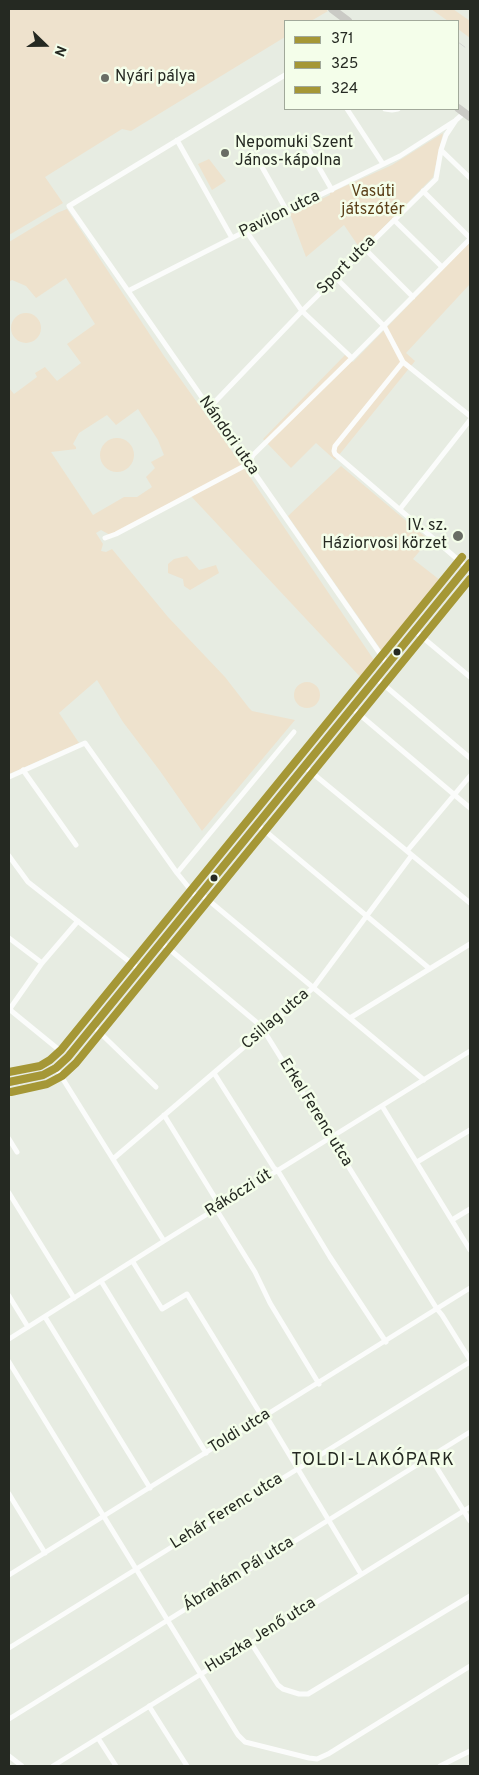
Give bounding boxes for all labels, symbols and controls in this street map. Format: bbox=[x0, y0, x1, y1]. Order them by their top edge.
north arrow bbox=[20, 20, 70, 70]
legend bbox=[284, 20, 459, 110]
text: 371 bbox=[331, 30, 354, 49]
text: N bbox=[50, 43, 69, 59]
text: 325 bbox=[331, 55, 358, 74]
place label: Nyári pálya bbox=[115, 68, 195, 88]
marker: Nyári pálya bbox=[99, 72, 111, 84]
text: 324 bbox=[331, 80, 358, 99]
place label: Nepomuki Szent János-kápolna bbox=[235, 134, 353, 172]
marker: Nepomuki Szent János-kápolna bbox=[219, 147, 231, 159]
park label: Vasúti játszótér bbox=[341, 183, 405, 221]
street label: Pavilon utca bbox=[237, 187, 323, 243]
street label: Sport utca bbox=[314, 233, 380, 299]
street label: Nándori utca bbox=[194, 393, 262, 479]
place label: IV. sz. Háziorvosi körzet bbox=[322, 517, 447, 555]
marker: IV. sz. Háziorvosi körzet bbox=[451, 529, 465, 543]
unlabelled marker bbox=[392, 647, 402, 657]
unlabelled marker bbox=[209, 873, 219, 883]
street label: Csillag utca bbox=[238, 986, 314, 1054]
street label: Erkel Ferenc utca bbox=[274, 1056, 356, 1170]
street label: Rákóczi út bbox=[202, 1166, 276, 1222]
street label: Toldi utca bbox=[206, 1406, 274, 1458]
district label: TOLDI-LAKÓPARK bbox=[289, 1450, 457, 1472]
street label: Lehár Ferenc utca bbox=[168, 1470, 286, 1554]
street label: Ábrahám Pál utca bbox=[180, 1533, 298, 1617]
street label: Huszka Jenő utca bbox=[202, 1594, 320, 1678]

